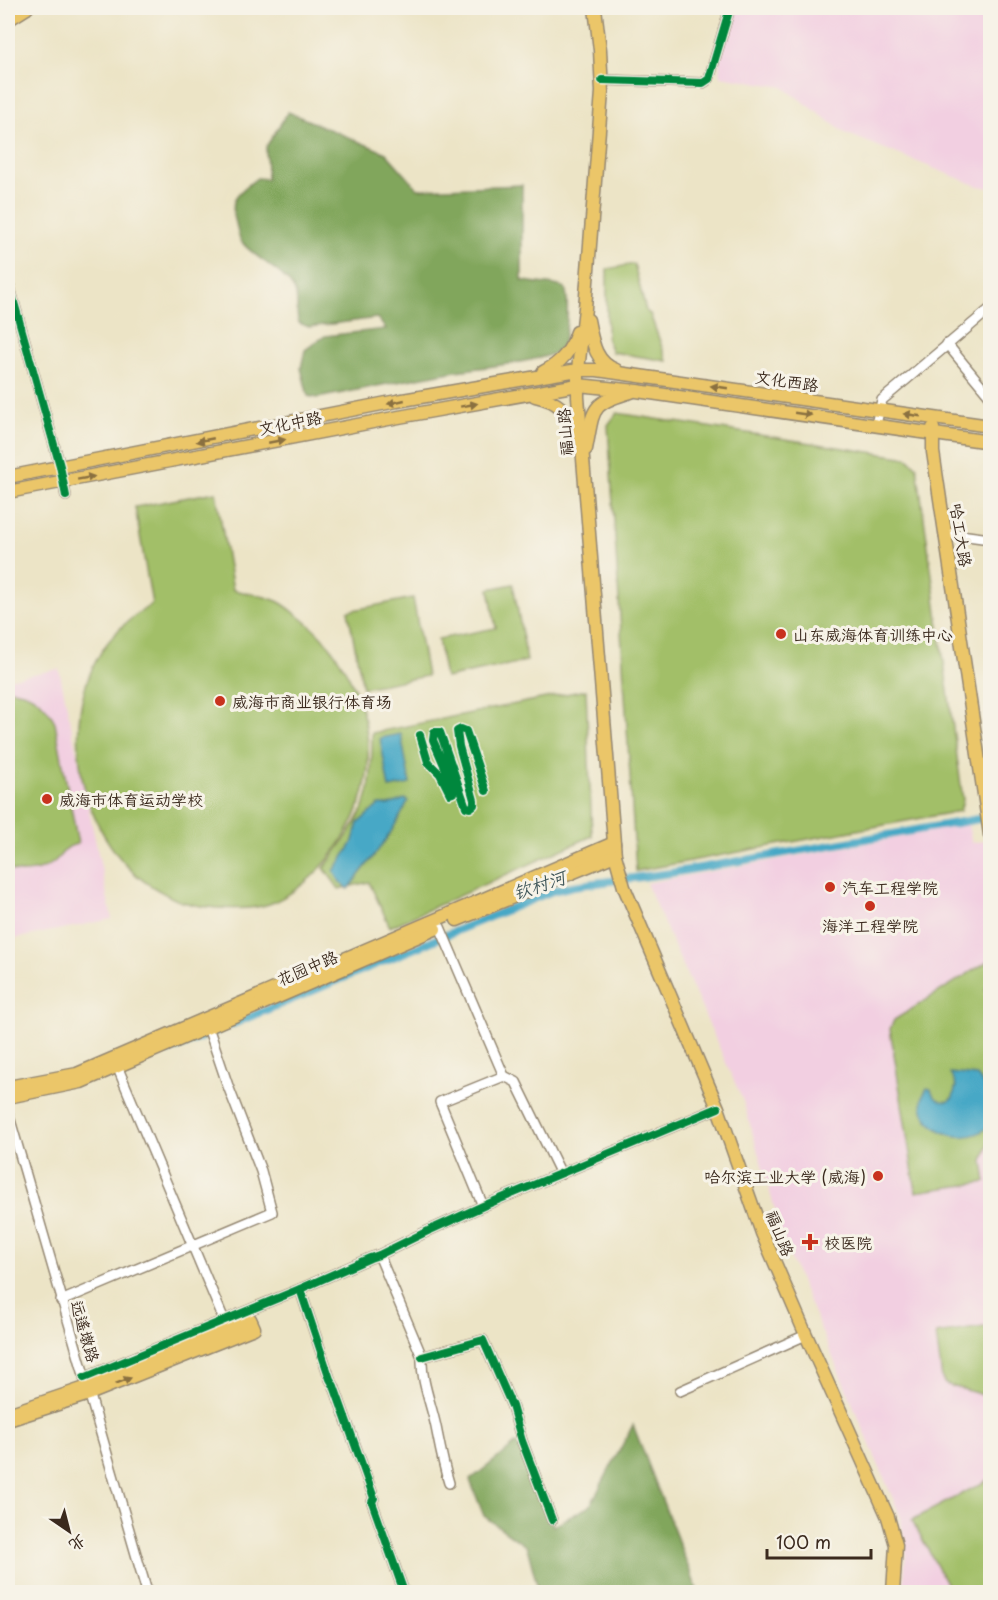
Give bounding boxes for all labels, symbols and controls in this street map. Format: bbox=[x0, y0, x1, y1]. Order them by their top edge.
street label: 文化西路 bbox=[754, 364, 820, 396]
one-way arrow bbox=[709, 382, 728, 391]
one-way arrow bbox=[386, 398, 405, 407]
one-way arrow bbox=[459, 401, 478, 410]
street label: 文化中路 bbox=[256, 404, 324, 440]
street label: 福山路 bbox=[550, 407, 578, 457]
one-way arrow bbox=[793, 409, 812, 418]
one-way arrow bbox=[902, 410, 921, 419]
one-way arrow bbox=[195, 436, 214, 445]
one-way arrow bbox=[268, 436, 287, 445]
one-way arrow bbox=[76, 473, 95, 482]
street label: 哈工大路 bbox=[945, 502, 979, 568]
place label: 山东威海体育训练中心 bbox=[793, 622, 953, 646]
marker: 山东威海体育训练中心 bbox=[774, 627, 788, 641]
place label: 威海市商业银行体育场 bbox=[232, 689, 392, 713]
marker: 威海市商业银行体育场 bbox=[213, 694, 227, 708]
place label: 威海市体育运动学校 bbox=[59, 787, 203, 811]
marker: 威海市体育运动学校 bbox=[40, 792, 54, 806]
water label: 钦村河 bbox=[509, 862, 572, 905]
place label: 汽车工程学院 bbox=[842, 875, 938, 899]
marker: 汽车工程学院 bbox=[823, 880, 837, 894]
marker: 海洋工程学院 bbox=[863, 899, 877, 913]
place label: 海洋工程学院 bbox=[822, 913, 918, 937]
street label: 花园中路 bbox=[273, 943, 341, 991]
place label: 哈尔滨工业大学 (威海) bbox=[704, 1164, 866, 1188]
marker: 哈尔滨工业大学 (威海) bbox=[871, 1169, 885, 1183]
street label: 福山路 bbox=[761, 1206, 801, 1260]
place label: 校医院 bbox=[824, 1230, 872, 1254]
marker: 校医院 bbox=[801, 1233, 819, 1251]
street label: 远遥墩路 bbox=[66, 1297, 106, 1365]
one-way arrow bbox=[114, 1376, 132, 1386]
north arrow bbox=[39, 1501, 99, 1561]
scale bar bbox=[767, 1522, 870, 1560]
text: 100 m bbox=[776, 1528, 831, 1555]
text: 北 bbox=[65, 1530, 92, 1559]

